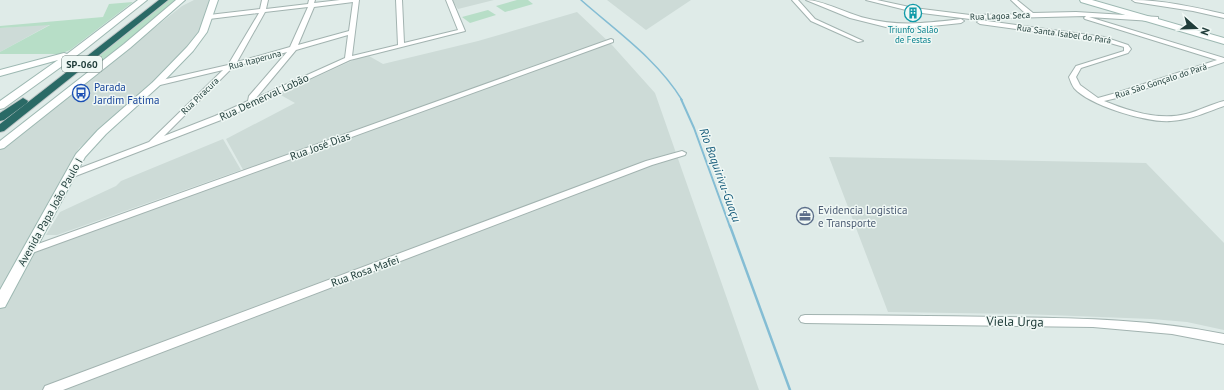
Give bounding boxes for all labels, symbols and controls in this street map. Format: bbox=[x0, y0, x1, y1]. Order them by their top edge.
building icon: Triunfo Salão de Festas bbox=[903, 3, 923, 23]
north arrow bbox=[1176, 8, 1216, 48]
street label: Rua Lagoa Seca bbox=[970, 9, 1030, 22]
street label: Rua Santa Isabel do Pará bbox=[1016, 21, 1112, 46]
place label: Triunfo Salão de Festas bbox=[888, 24, 938, 45]
text: N bbox=[1198, 26, 1213, 37]
street label: Rua Itaperuna bbox=[227, 47, 282, 72]
road number: SP-060 bbox=[62, 56, 102, 72]
street label: Rua São Gonçalo do Pará bbox=[1114, 60, 1208, 101]
street label: Rua Demerval Lobão bbox=[217, 70, 311, 124]
street label: Rua Piracura bbox=[178, 75, 221, 116]
place label: Parada Jardim Fatima bbox=[93, 80, 159, 107]
bus stop icon: Parada Jardim Fatima bbox=[71, 83, 91, 103]
water label: Rio Baquirivu-Guaçu bbox=[696, 126, 745, 224]
street label: Rua José Dias bbox=[288, 128, 352, 163]
street label: Avenida Papa João Paulo I bbox=[14, 155, 86, 269]
place label: Evidencia Logistica e Transporte bbox=[818, 203, 907, 230]
office icon: Evidencia Logistica e Transporte bbox=[795, 206, 815, 226]
street label: Rua Rosa Mafei bbox=[329, 252, 401, 290]
street label: Viela Urga bbox=[985, 312, 1044, 331]

